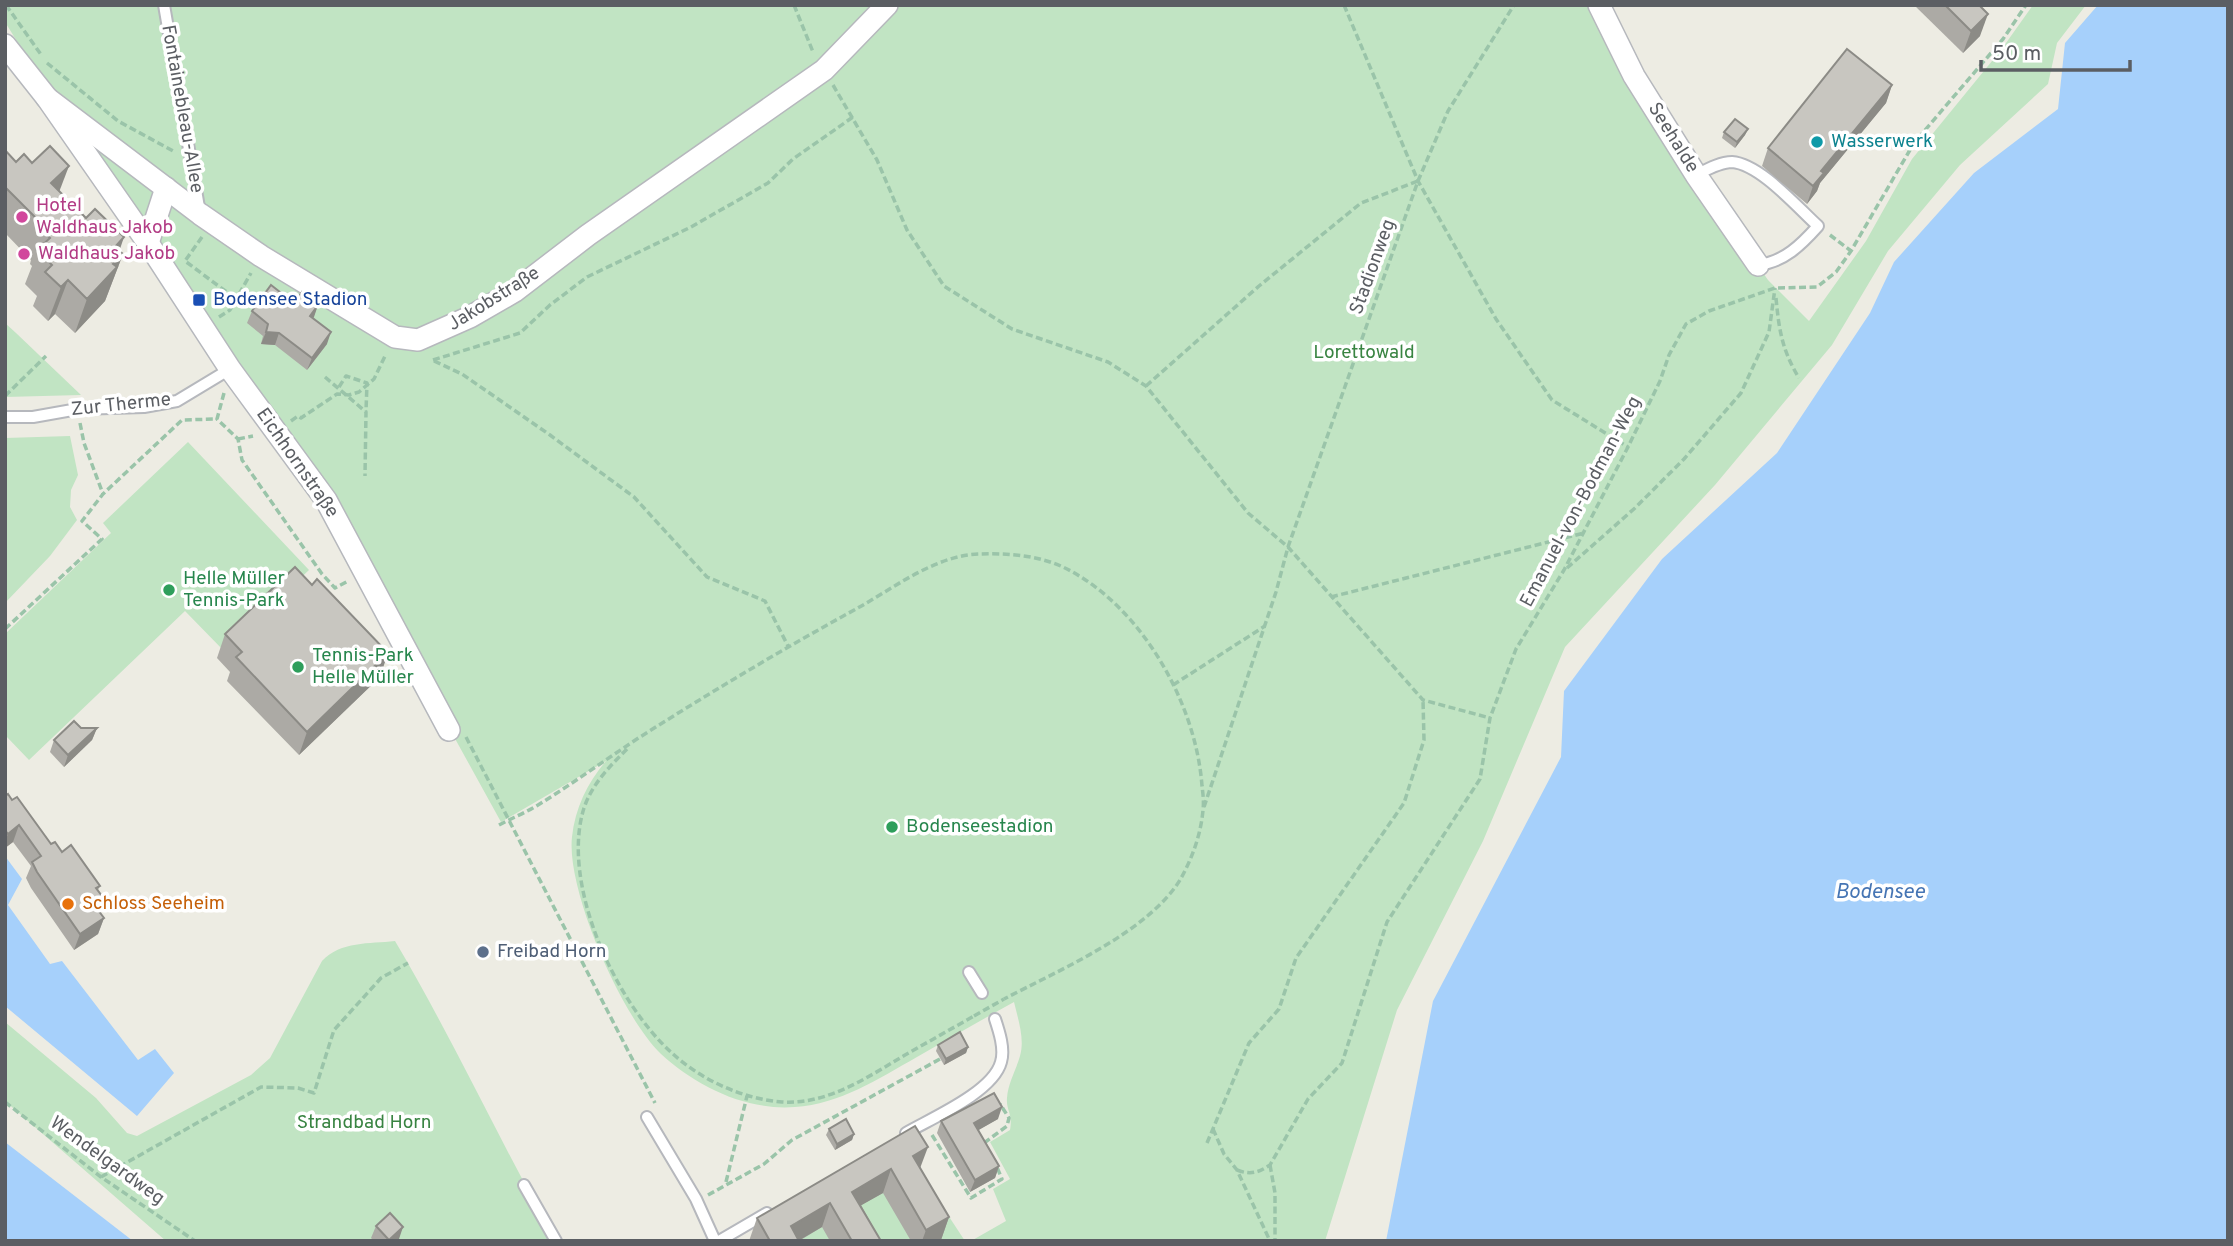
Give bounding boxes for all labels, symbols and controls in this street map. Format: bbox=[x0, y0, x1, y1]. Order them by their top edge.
street label: Fontainebleau-Allee bbox=[155, 23, 209, 195]
scale bar bbox=[1981, 28, 2130, 72]
text: 50 m bbox=[1992, 41, 2041, 68]
street label: Seehalde bbox=[1642, 98, 1704, 178]
place label: Wasserwerk bbox=[1831, 130, 1933, 154]
marker: Wasserwerk bbox=[1809, 134, 1825, 150]
place label: Hotel Waldhaus Jakob bbox=[36, 194, 173, 240]
marker: Hotel Waldhaus Jakob bbox=[14, 209, 30, 225]
street label: Stadionweg bbox=[1345, 216, 1401, 318]
place label: Waldhaus Jakob bbox=[38, 242, 175, 266]
marker: Waldhaus Jakob bbox=[16, 246, 32, 262]
street label: Jakobstraße bbox=[444, 261, 544, 337]
place label: Bodensee Stadion bbox=[213, 288, 367, 312]
marker: Bodensee Stadion bbox=[191, 292, 207, 308]
park label: Lorettowald bbox=[1313, 341, 1415, 365]
street label: Zur Therme bbox=[70, 388, 172, 422]
street label: Emanuel-von-Bodman-Weg bbox=[1515, 392, 1647, 612]
street label: Eichhornstraße bbox=[250, 403, 344, 523]
place label: Helle Müller Tennis-Park bbox=[183, 567, 286, 613]
marker: Helle Müller Tennis-Park bbox=[161, 582, 177, 598]
place label: Tennis-Park Helle Müller bbox=[312, 644, 415, 690]
marker: Tennis-Park Helle Müller bbox=[290, 659, 306, 675]
place label: Bodenseestadion bbox=[906, 815, 1053, 839]
marker: Bodenseestadion bbox=[884, 819, 900, 835]
water label: Bodensee bbox=[1835, 879, 1926, 906]
place label: Schloss Seeheim bbox=[82, 892, 225, 916]
marker: Schloss Seeheim bbox=[60, 896, 76, 912]
place label: Freibad Horn bbox=[497, 940, 606, 964]
marker: Freibad Horn bbox=[475, 944, 491, 960]
street label: Wendelgardweg bbox=[45, 1111, 169, 1211]
park label: Strandbad Horn bbox=[297, 1111, 431, 1135]

